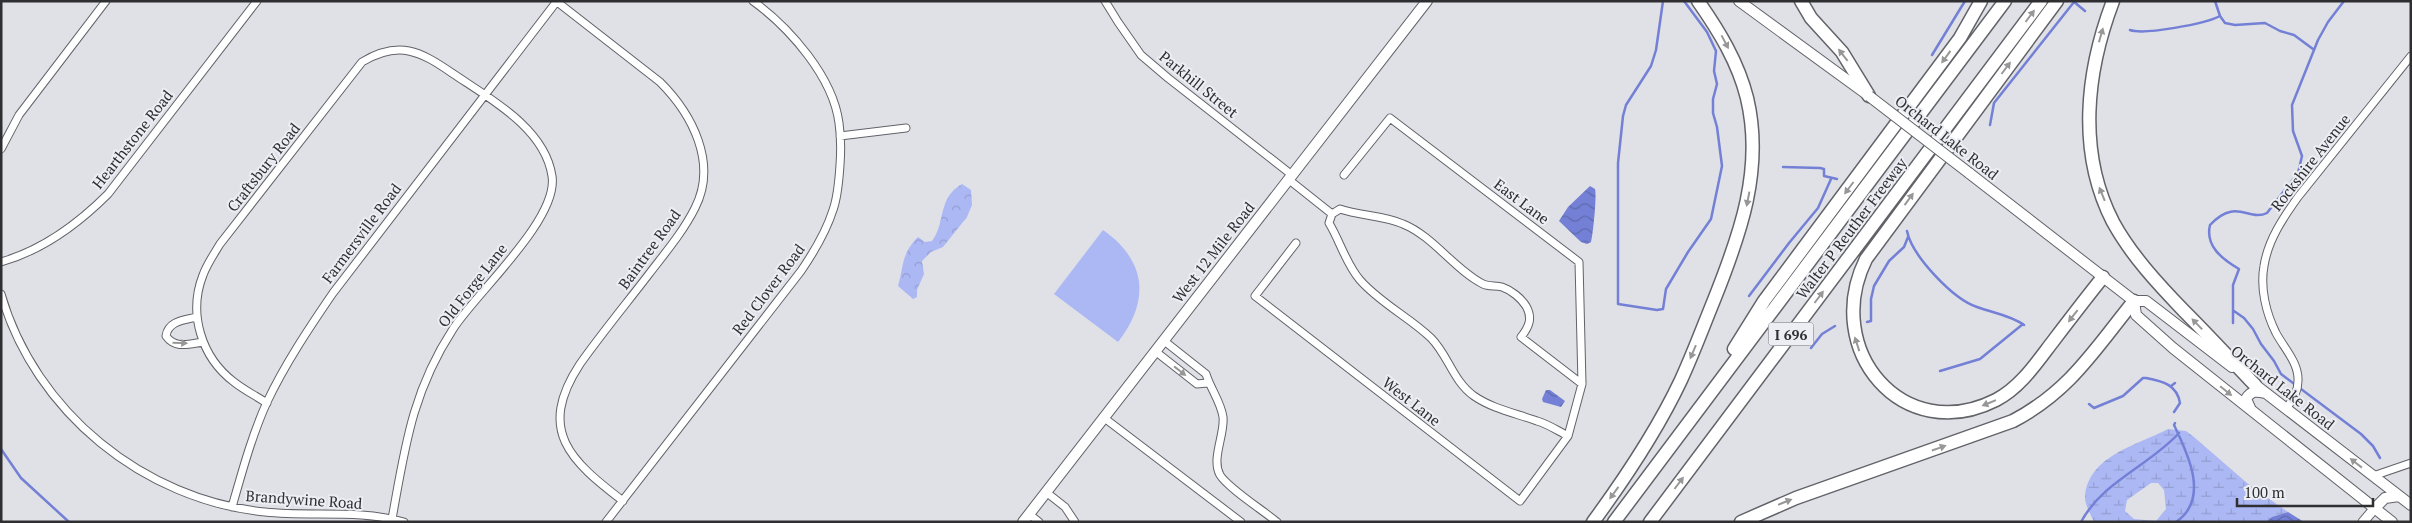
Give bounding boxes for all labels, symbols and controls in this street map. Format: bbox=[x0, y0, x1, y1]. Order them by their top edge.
one-way arrow bbox=[2025, 9, 2035, 23]
one-way arrow bbox=[2098, 27, 2106, 42]
one-way arrow bbox=[1721, 34, 1729, 49]
street label: Parkhill Street bbox=[1155, 46, 1243, 122]
one-way arrow bbox=[1838, 49, 1849, 62]
one-way arrow bbox=[1941, 50, 1951, 64]
one-way arrow bbox=[2001, 61, 2011, 75]
street label: Hearthstone Road bbox=[87, 86, 177, 192]
street label: Orchard Lake Road bbox=[1891, 90, 2003, 184]
street label: Rockshire Avenue bbox=[2266, 109, 2354, 215]
street label: Craftsbury Road bbox=[222, 118, 304, 216]
street label: Walter P Reuther Freeway bbox=[1791, 153, 1911, 303]
street label: East Lane bbox=[1490, 174, 1554, 228]
street label: Farmersville Road bbox=[317, 179, 405, 287]
one-way arrow bbox=[1844, 181, 1854, 195]
one-way arrow bbox=[2098, 186, 2106, 201]
one-way arrow bbox=[1743, 192, 1751, 208]
one-way arrow bbox=[1904, 192, 1914, 206]
street label: West 12 Mile Road bbox=[1167, 198, 1259, 306]
street label: Baintree Road bbox=[613, 205, 685, 293]
street label: Old Forge Lane bbox=[433, 239, 511, 331]
street label: Red Clover Road bbox=[727, 240, 809, 338]
one-way arrow bbox=[1814, 290, 1824, 304]
one-way arrow bbox=[2067, 309, 2078, 322]
one-way arrow bbox=[2191, 319, 2203, 331]
road number: I 696 bbox=[1768, 322, 1814, 346]
one-way arrow bbox=[1853, 337, 1861, 352]
one-way arrow bbox=[173, 340, 189, 348]
street label: Orchard Lake Road bbox=[2227, 340, 2339, 434]
one-way arrow bbox=[1689, 345, 1697, 359]
one-way arrow bbox=[1173, 365, 1186, 376]
street label: West Lane bbox=[1379, 372, 1445, 430]
one-way arrow bbox=[2219, 385, 2232, 396]
one-way arrow bbox=[1982, 399, 1996, 407]
one-way arrow bbox=[1931, 444, 1946, 451]
one-way arrow bbox=[2349, 458, 2363, 468]
scale bar bbox=[2237, 476, 2373, 508]
one-way arrow bbox=[1674, 477, 1685, 490]
text: 100 m bbox=[2244, 482, 2285, 502]
street label: Brandywine Road bbox=[245, 485, 363, 513]
one-way arrow bbox=[1609, 487, 1619, 500]
one-way arrow bbox=[1778, 498, 1793, 505]

